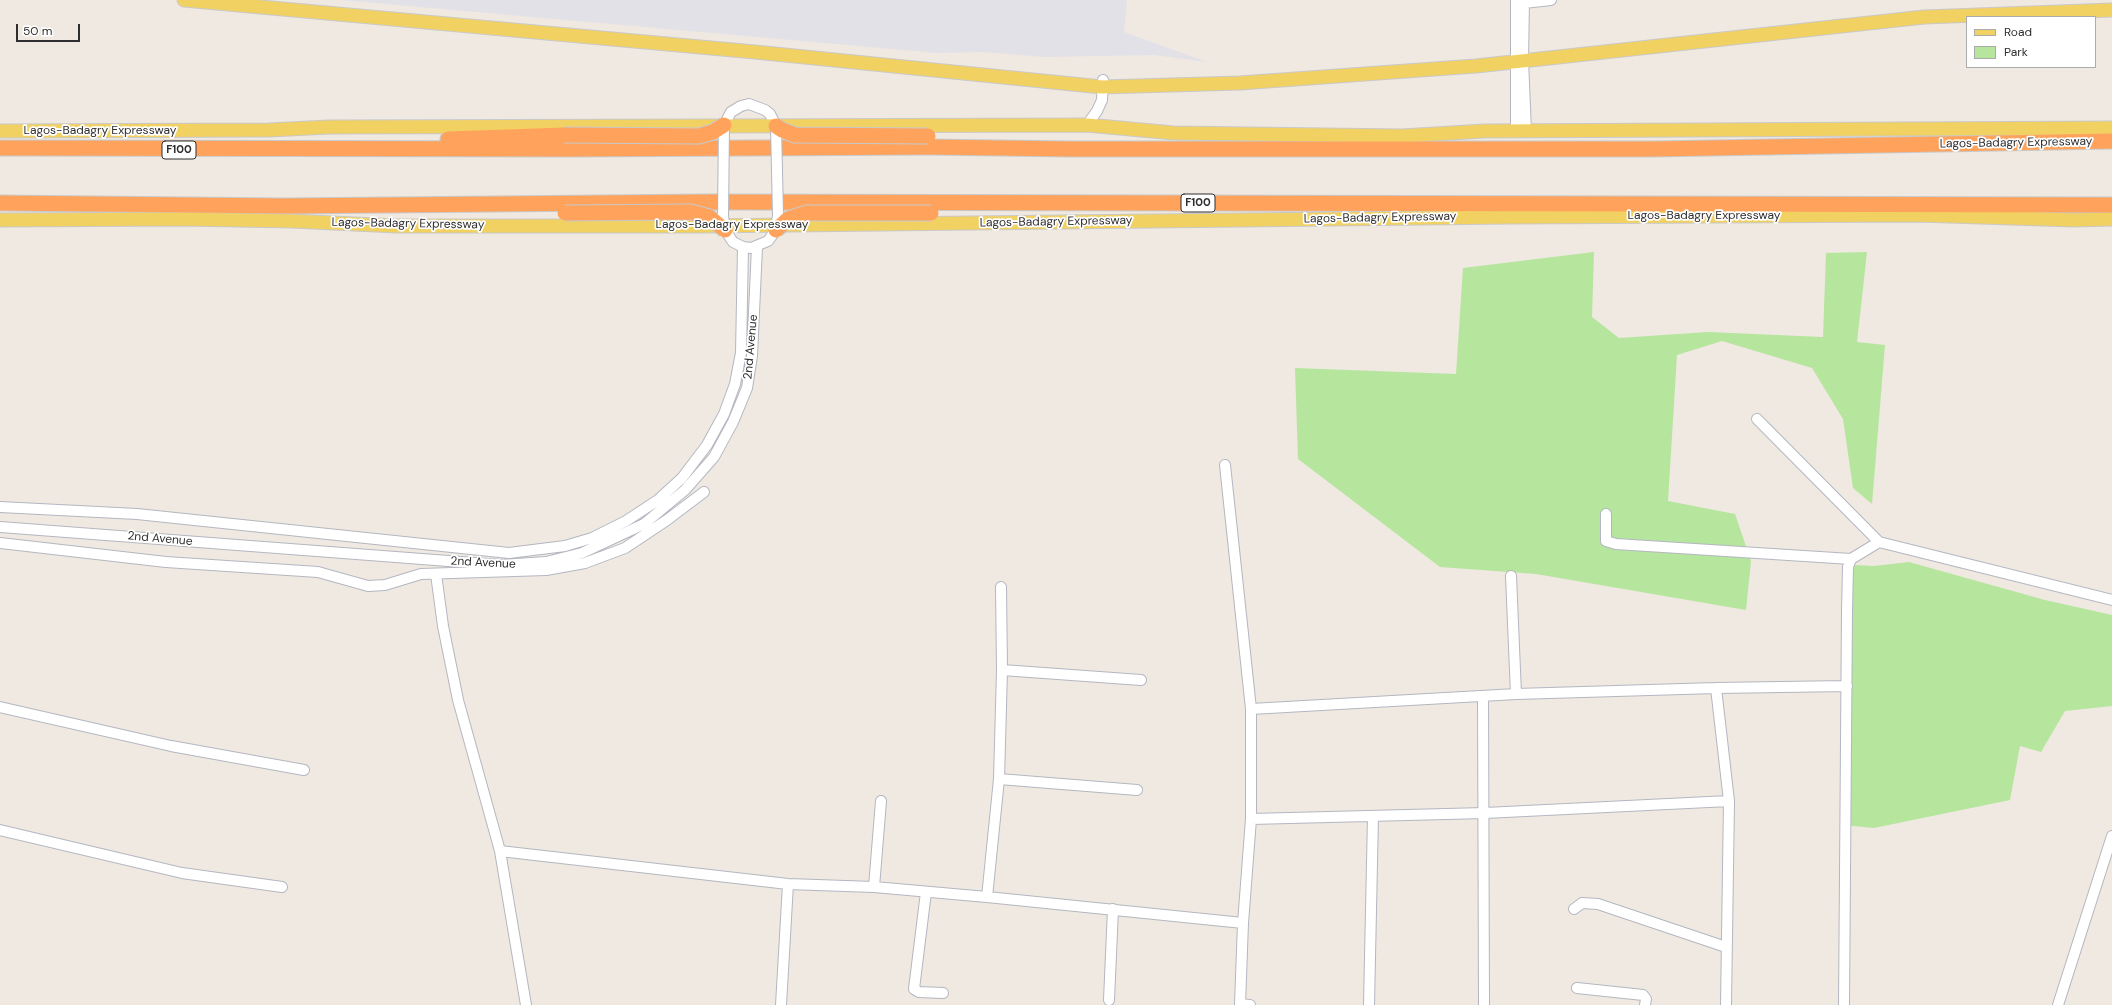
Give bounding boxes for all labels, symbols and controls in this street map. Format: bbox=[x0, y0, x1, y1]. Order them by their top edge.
scale bar bbox=[18, 16, 82, 42]
legend bbox=[1966, 16, 2096, 68]
text: 50 m bbox=[23, 23, 52, 39]
text: Road bbox=[2004, 24, 2032, 40]
text: Park bbox=[2004, 44, 2028, 60]
street label: Lagos-Badagry Expressway bbox=[24, 124, 176, 138]
street label: Lagos-Badagry Expressway bbox=[1939, 134, 2093, 152]
road number: F100 bbox=[162, 141, 196, 159]
road number: F100 bbox=[1181, 194, 1215, 212]
street label: Lagos-Badagry Expressway bbox=[1303, 209, 1457, 227]
street label: Lagos-Badagry Expressway bbox=[1628, 209, 1780, 223]
street label: Lagos-Badagry Expressway bbox=[979, 213, 1133, 231]
street label: Lagos-Badagry Expressway bbox=[331, 215, 485, 233]
street label: Lagos-Badagry Expressway bbox=[656, 218, 808, 232]
street label: 2nd Avenue bbox=[741, 314, 761, 380]
street label: 2nd Avenue bbox=[127, 529, 193, 549]
street label: 2nd Avenue bbox=[450, 554, 516, 572]

